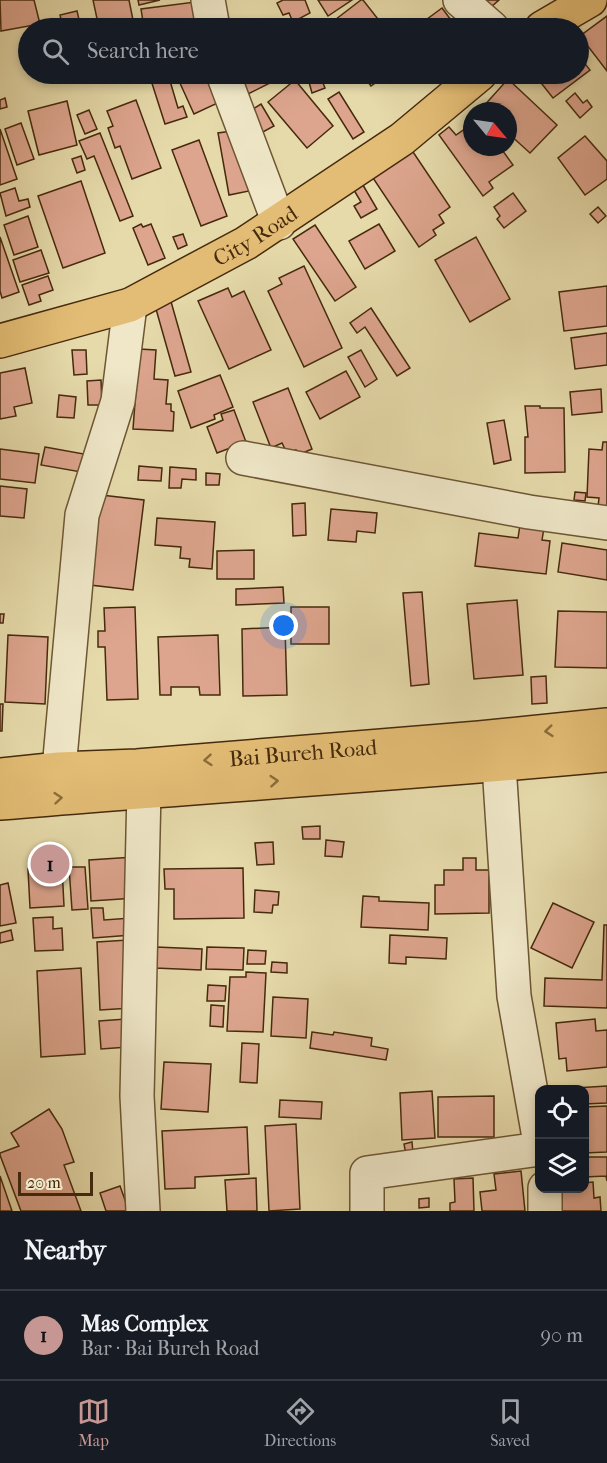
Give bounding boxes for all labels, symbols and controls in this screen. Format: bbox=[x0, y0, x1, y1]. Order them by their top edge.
search box bbox=[18, 18, 589, 84]
icon: search bbox=[39, 35, 72, 68]
text: Search here bbox=[87, 38, 199, 64]
north arrow bbox=[463, 102, 517, 156]
street label: City Road bbox=[209, 200, 304, 272]
your location bbox=[269, 611, 298, 640]
one-way arrow bbox=[544, 724, 553, 737]
street label: Bai Bureh Road bbox=[228, 734, 379, 772]
one-way arrow bbox=[204, 753, 213, 766]
one-way arrow bbox=[269, 775, 278, 788]
one-way arrow bbox=[54, 792, 63, 805]
pin: 1 bbox=[31, 842, 70, 886]
map controls bbox=[535, 1085, 589, 1193]
button: locate bbox=[535, 1085, 589, 1139]
button: layers bbox=[535, 1139, 589, 1193]
scale bar bbox=[18, 1169, 93, 1196]
text: 20 m bbox=[27, 1173, 61, 1192]
text: Nearby bbox=[24, 1235, 106, 1266]
text: Mas Complex bbox=[81, 1311, 208, 1337]
text: 1 bbox=[40, 1324, 47, 1347]
text: 90 m bbox=[541, 1324, 583, 1347]
text: Bar · Bai Bureh Road bbox=[81, 1337, 259, 1360]
tab: Map bbox=[77, 1395, 110, 1450]
tab: Directions bbox=[264, 1395, 336, 1450]
tab: Saved bbox=[490, 1395, 530, 1450]

